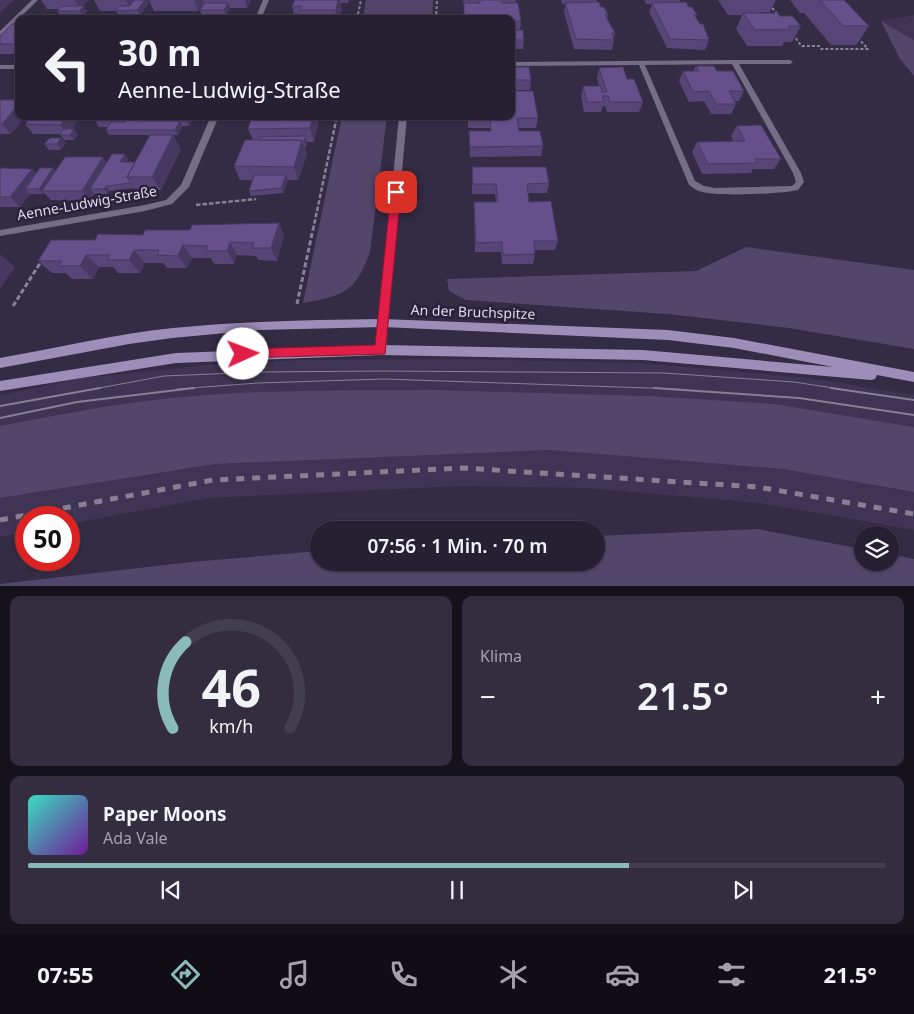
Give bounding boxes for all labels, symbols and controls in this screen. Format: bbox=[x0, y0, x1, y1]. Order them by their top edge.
text: 30 m bbox=[118, 29, 201, 76]
icon: left bbox=[35, 35, 100, 100]
text: Aenne-Ludwig-Straße bbox=[118, 74, 341, 104]
pin bbox=[375, 171, 417, 213]
icon: arrive bbox=[382, 178, 410, 206]
street label: Aenne-Ludwig-Straße bbox=[15, 181, 158, 224]
street label: An der Bruchspitze bbox=[410, 300, 536, 323]
position arrow bbox=[216, 327, 268, 379]
speed limit sign: 50 bbox=[15, 506, 80, 571]
map controls bbox=[854, 526, 899, 571]
button: layers bbox=[854, 526, 899, 571]
text: 07:56 · 1 Min. · 70 m bbox=[367, 533, 548, 559]
text: Klima bbox=[480, 645, 522, 667]
text: 46 bbox=[201, 651, 261, 722]
text: 21.5° bbox=[637, 669, 729, 721]
text: − bbox=[480, 677, 496, 715]
text: + bbox=[870, 677, 886, 715]
text: km/h bbox=[209, 714, 253, 738]
text: Paper Moons bbox=[103, 801, 227, 827]
text: Ada Vale bbox=[103, 827, 168, 849]
icon: previous bbox=[157, 876, 185, 904]
icon: pause bbox=[443, 876, 471, 904]
icon: next bbox=[729, 876, 757, 904]
icon: directions bbox=[168, 957, 203, 992]
icon: music bbox=[277, 957, 312, 992]
icon: phone bbox=[386, 957, 421, 992]
icon: climate bbox=[496, 957, 531, 992]
icon: car bbox=[605, 957, 640, 992]
icon: filters bbox=[714, 957, 749, 992]
text: 07:55 bbox=[37, 959, 94, 989]
text: 21.5° bbox=[824, 959, 877, 989]

